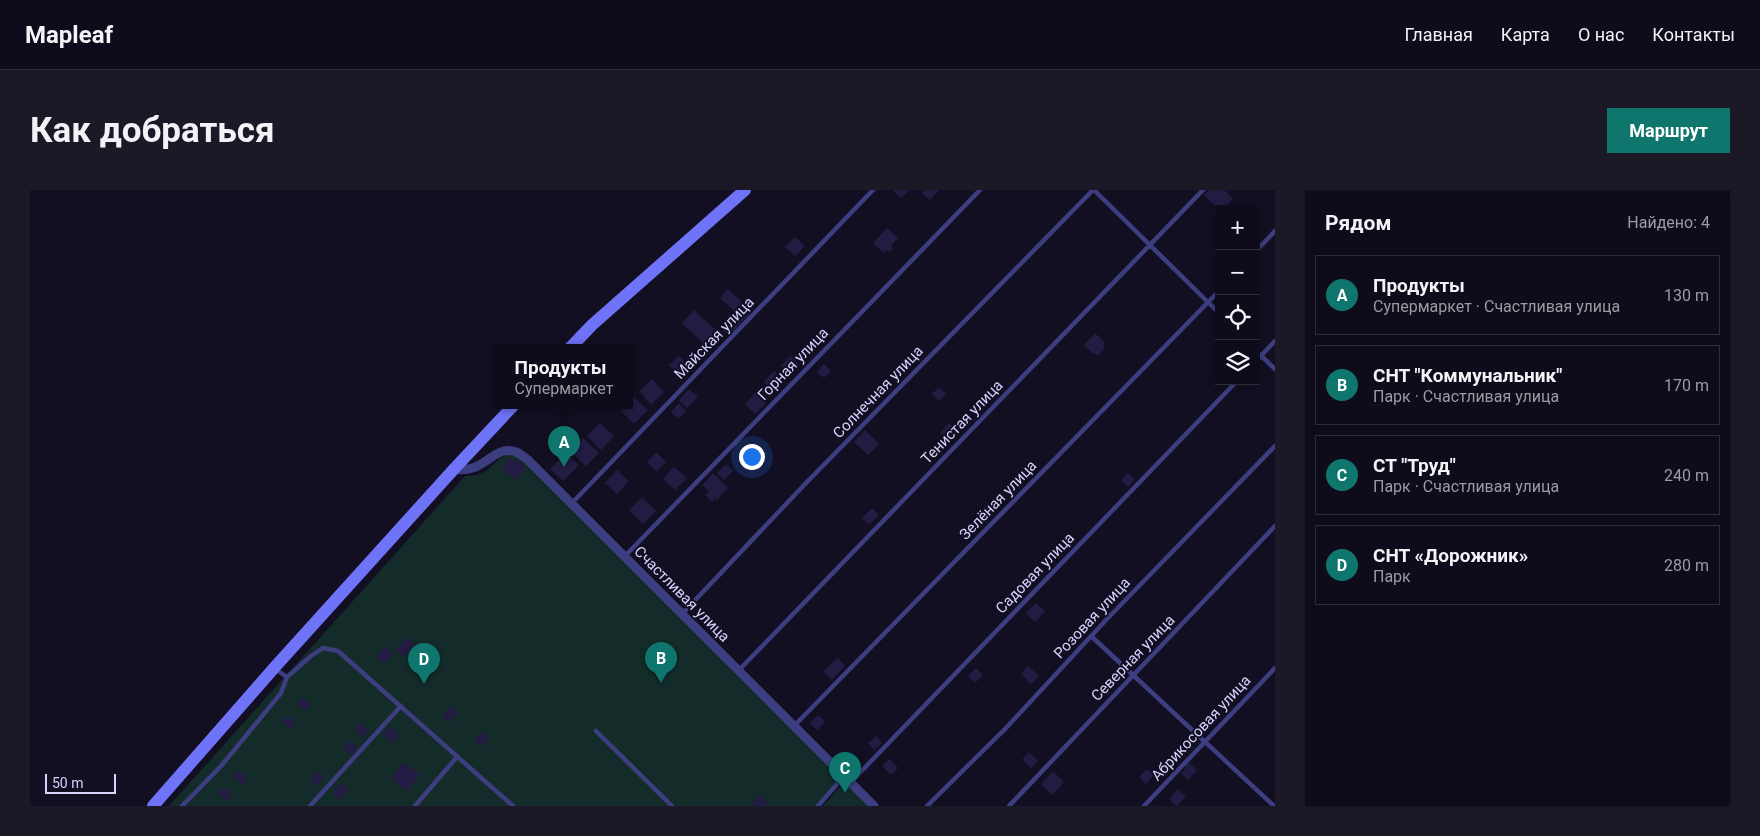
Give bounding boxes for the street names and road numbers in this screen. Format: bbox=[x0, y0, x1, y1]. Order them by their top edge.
street label: Майская улица bbox=[670, 293, 758, 383]
street label: Горная улица bbox=[754, 324, 832, 404]
street label: Солнечная улица bbox=[829, 342, 927, 442]
street label: Тенистая улица bbox=[917, 376, 1007, 468]
street label: Зелёная улица bbox=[956, 457, 1040, 543]
street label: Садовая улица bbox=[992, 529, 1078, 617]
street label: Счастливая улица bbox=[630, 542, 734, 646]
street label: Розовая улица bbox=[1050, 574, 1134, 662]
street label: Северная улица bbox=[1087, 611, 1179, 705]
street label: Абрикосовая улица bbox=[1147, 671, 1255, 785]

